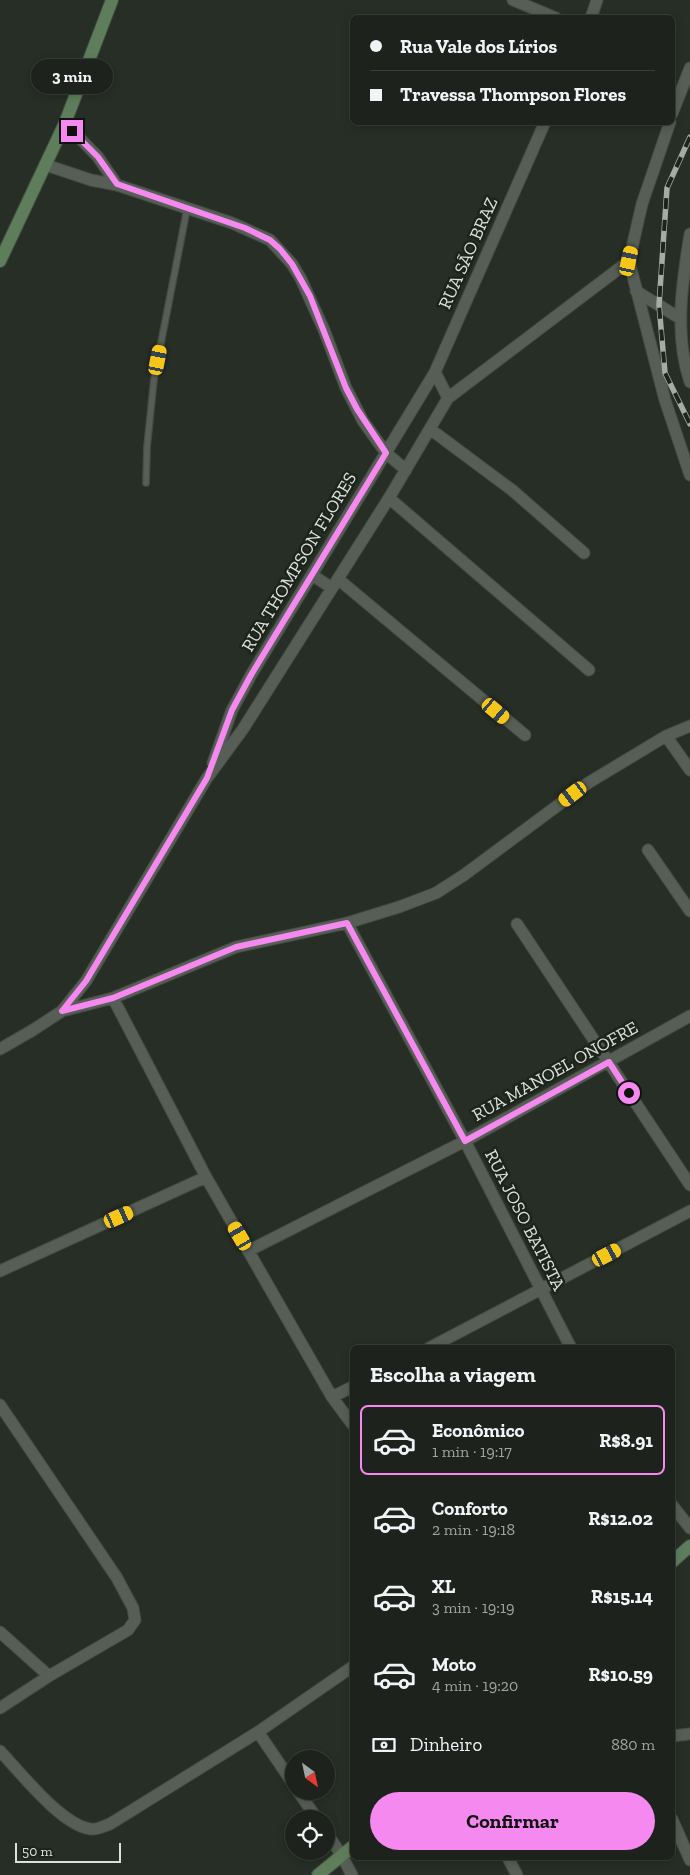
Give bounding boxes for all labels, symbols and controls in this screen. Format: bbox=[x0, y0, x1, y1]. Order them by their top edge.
text: Rua Vale dos Lírios bbox=[400, 35, 557, 58]
callout: 3 min bbox=[31, 58, 113, 94]
text: 3 min bbox=[52, 67, 92, 86]
text: Travessa Thompson Flores bbox=[400, 83, 626, 106]
route end bbox=[61, 120, 83, 142]
street label: RUA SÃO BRAZ bbox=[434, 194, 502, 312]
car bbox=[618, 245, 639, 277]
car bbox=[147, 344, 168, 376]
street label: RUA THOMPSON FLORES bbox=[237, 468, 361, 656]
car bbox=[479, 696, 512, 726]
car bbox=[556, 779, 589, 809]
street label: RUA MANOEL ONOFRE bbox=[468, 1016, 642, 1126]
route start bbox=[618, 1082, 640, 1104]
street label: RUA JOSO BATISTA bbox=[480, 1146, 570, 1294]
car bbox=[102, 1204, 135, 1230]
car bbox=[226, 1219, 253, 1253]
car bbox=[590, 1241, 623, 1269]
text: Escolha a viagem bbox=[370, 1361, 536, 1388]
icon: car bbox=[372, 1418, 417, 1463]
text: Econômico bbox=[432, 1419, 525, 1442]
text: R$8.91 bbox=[599, 1429, 653, 1452]
text: 1 min · 19:17 bbox=[432, 1442, 512, 1461]
icon: car bbox=[372, 1496, 417, 1541]
text: Conforto bbox=[432, 1497, 508, 1520]
text: R$12.02 bbox=[588, 1507, 653, 1530]
text: 2 min · 19:18 bbox=[432, 1520, 515, 1539]
icon: car bbox=[372, 1574, 417, 1619]
text: XL bbox=[432, 1575, 455, 1598]
text: R$15.14 bbox=[591, 1585, 653, 1608]
text: 3 min · 19:19 bbox=[432, 1598, 515, 1617]
icon: car bbox=[372, 1652, 417, 1697]
text: Moto bbox=[432, 1653, 476, 1676]
text: R$10.59 bbox=[589, 1663, 653, 1686]
text: 4 min · 19:20 bbox=[432, 1676, 518, 1695]
icon: cash bbox=[370, 1731, 398, 1759]
text: Dinheiro bbox=[410, 1733, 482, 1756]
text: 880 m bbox=[611, 1735, 655, 1754]
north arrow bbox=[285, 1750, 335, 1800]
map controls bbox=[285, 1750, 335, 1860]
button: Confirmar bbox=[370, 1792, 655, 1850]
button: locate bbox=[285, 1810, 335, 1860]
scale bar bbox=[15, 1840, 121, 1863]
text: 50 m bbox=[22, 1843, 53, 1860]

